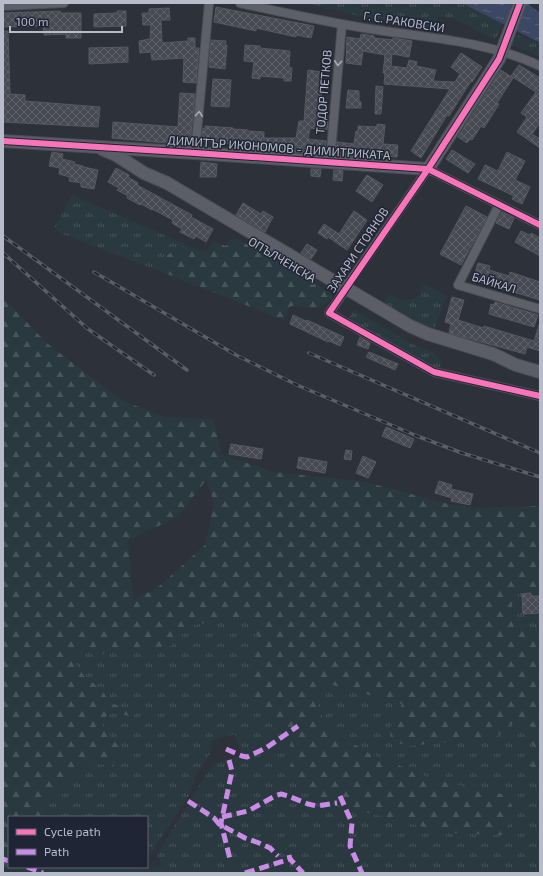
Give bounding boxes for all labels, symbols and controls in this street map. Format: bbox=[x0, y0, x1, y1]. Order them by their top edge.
scale bar bbox=[10, 8, 122, 34]
street label: Г. С. РАКОВСКИ bbox=[362, 8, 446, 34]
text: 100 m bbox=[16, 14, 48, 28]
street label: ТОДОР ПЕТКОВ bbox=[312, 49, 334, 135]
one-way arrow bbox=[334, 60, 343, 66]
one-way arrow bbox=[194, 111, 203, 117]
street label: ДИМИТЪР ИКОНОМОВ - ДИМИТРИКАТА bbox=[167, 132, 392, 162]
street label: ЗАХАРИ СТОЯНОВ bbox=[324, 204, 391, 295]
street label: ОПЪЛЧЕНСКА bbox=[246, 233, 319, 285]
street label: БАЙКАЛ bbox=[471, 269, 518, 295]
legend bbox=[8, 816, 148, 868]
text: Cycle path bbox=[44, 824, 101, 838]
text: Path bbox=[44, 844, 69, 858]

